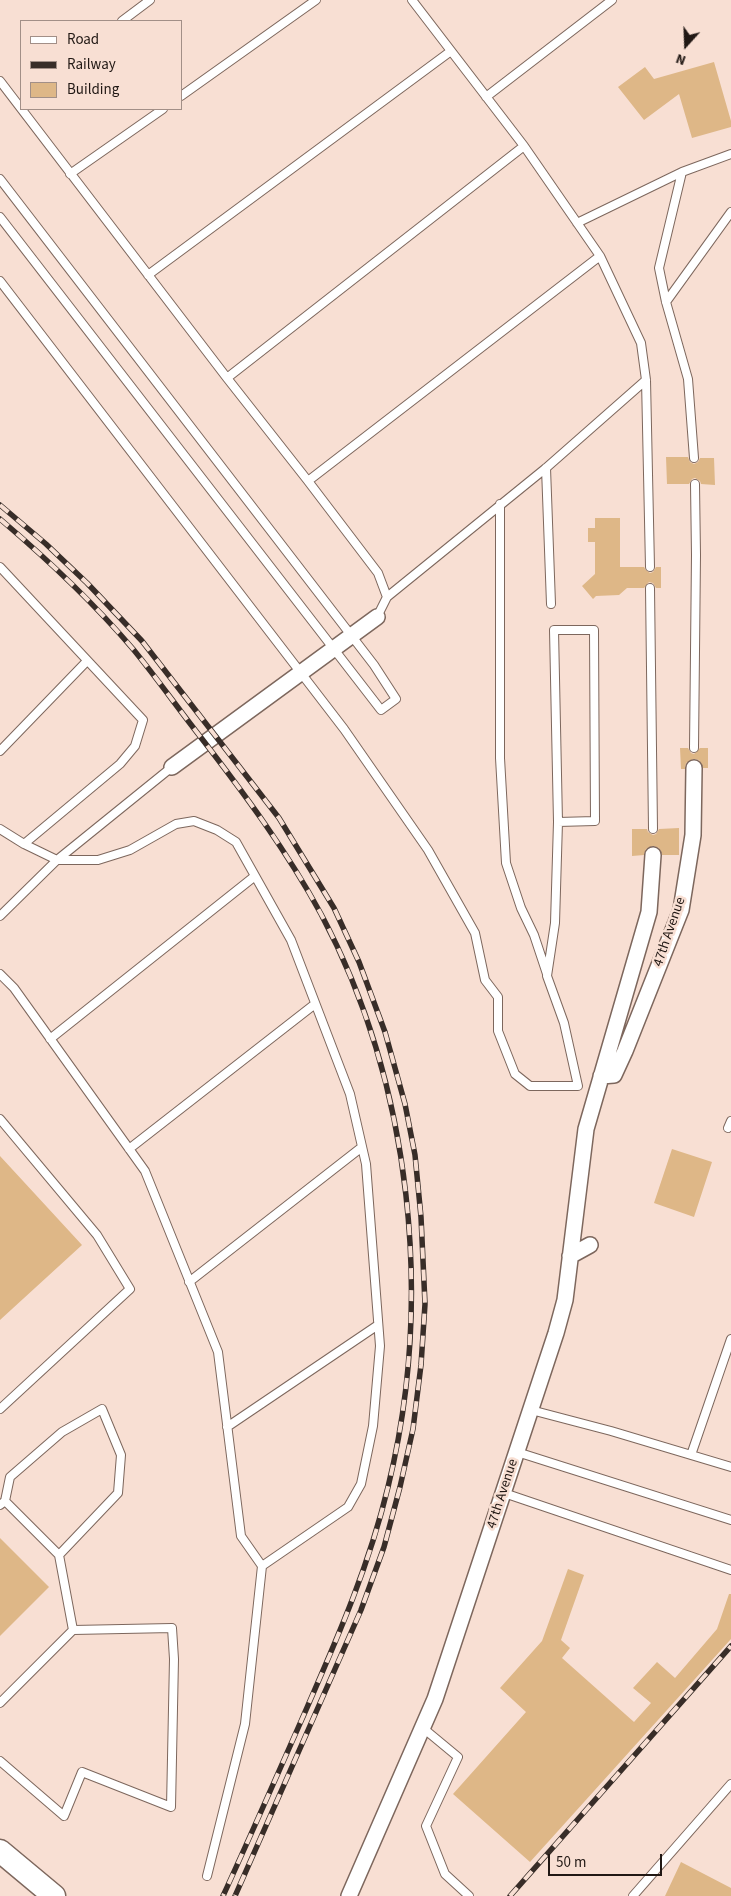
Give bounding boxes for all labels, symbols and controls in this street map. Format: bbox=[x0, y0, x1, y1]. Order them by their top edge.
legend bbox=[20, 20, 182, 110]
north arrow bbox=[661, 20, 711, 70]
text: Road bbox=[67, 29, 99, 50]
text: N bbox=[673, 48, 689, 70]
text: Railway bbox=[67, 54, 116, 75]
text: Building bbox=[67, 79, 119, 100]
street label: 47th Avenue bbox=[650, 895, 690, 969]
street label: 47th Avenue bbox=[484, 1457, 522, 1531]
scale bar bbox=[551, 1844, 665, 1876]
text: 50 m bbox=[556, 1852, 586, 1873]

